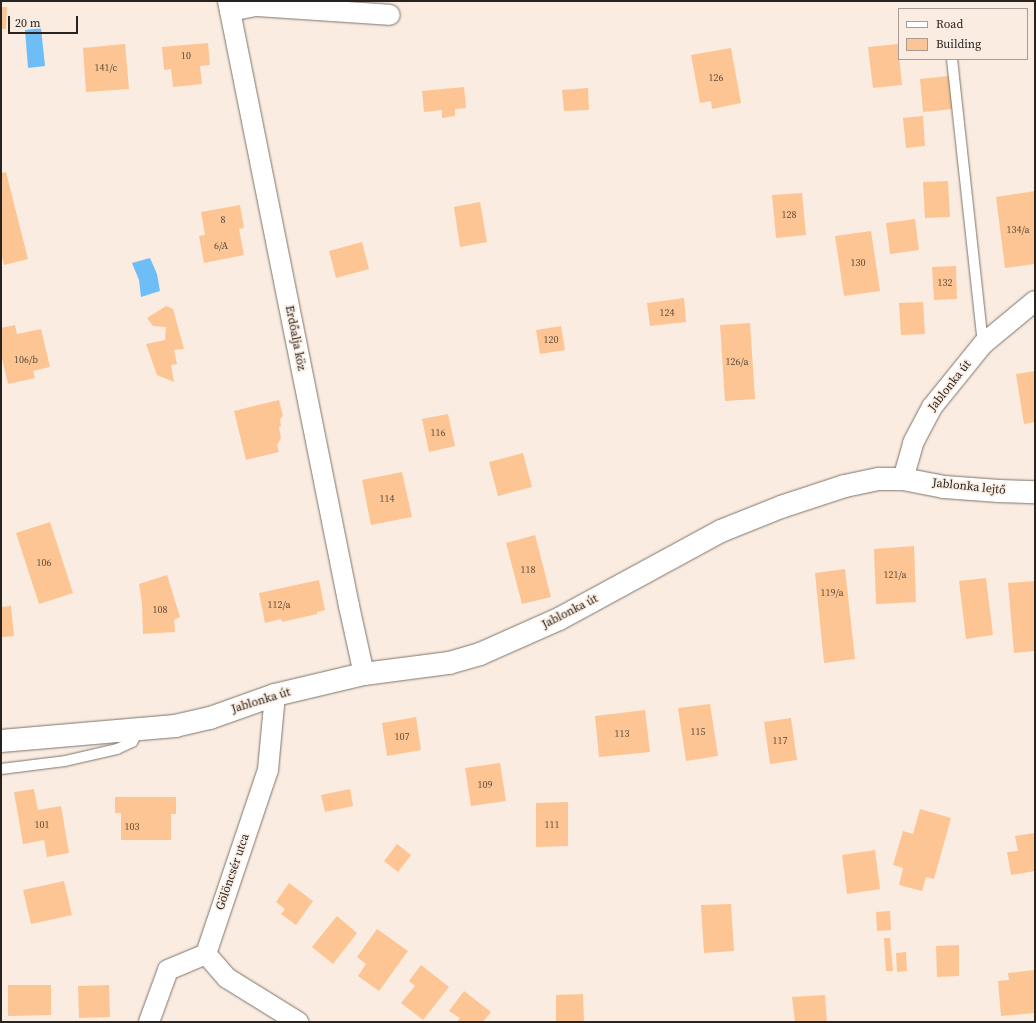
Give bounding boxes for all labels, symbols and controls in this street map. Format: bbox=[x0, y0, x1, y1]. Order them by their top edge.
scale bar bbox=[10, 8, 80, 34]
legend bbox=[898, 8, 1028, 60]
text: 20 m bbox=[15, 15, 41, 31]
text: Road bbox=[936, 16, 963, 32]
text: Building bbox=[936, 36, 981, 52]
house number: 10 bbox=[181, 50, 191, 62]
house number: 141/c bbox=[95, 62, 117, 74]
house number: 126 bbox=[709, 72, 723, 84]
house number: 128 bbox=[782, 209, 796, 221]
house number: 8 bbox=[221, 214, 225, 226]
house number: 134/a bbox=[1006, 224, 1030, 236]
house number: 6/A bbox=[214, 240, 228, 252]
house number: 130 bbox=[851, 257, 865, 269]
house number: 132 bbox=[938, 277, 952, 289]
street label: Erdőalja köz bbox=[282, 304, 308, 372]
house number: 124 bbox=[660, 307, 674, 319]
house number: 120 bbox=[544, 334, 558, 346]
house number: 106/b bbox=[14, 354, 38, 366]
house number: 126/a bbox=[725, 356, 749, 368]
street label: Jablonka út bbox=[926, 358, 974, 414]
house number: 116 bbox=[431, 427, 445, 439]
street label: Jablonka lejtő bbox=[932, 476, 1006, 498]
house number: 114 bbox=[380, 493, 394, 505]
house number: 106 bbox=[37, 557, 51, 569]
house number: 118 bbox=[521, 564, 535, 576]
house number: 121/a bbox=[883, 569, 907, 581]
house number: 119/a bbox=[820, 587, 844, 599]
street label: Jablonka út bbox=[540, 592, 600, 632]
house number: 112/a bbox=[267, 599, 291, 611]
house number: 108 bbox=[153, 604, 167, 616]
street label: Jablonka út bbox=[230, 685, 292, 717]
house number: 115 bbox=[691, 726, 705, 738]
house number: 113 bbox=[615, 728, 629, 740]
house number: 107 bbox=[395, 731, 409, 743]
house number: 117 bbox=[773, 735, 787, 747]
house number: 109 bbox=[478, 779, 492, 791]
house number: 101 bbox=[35, 819, 49, 831]
house number: 111 bbox=[545, 819, 559, 831]
house number: 103 bbox=[125, 821, 139, 833]
street label: Gölöncsér utca bbox=[213, 832, 253, 912]

